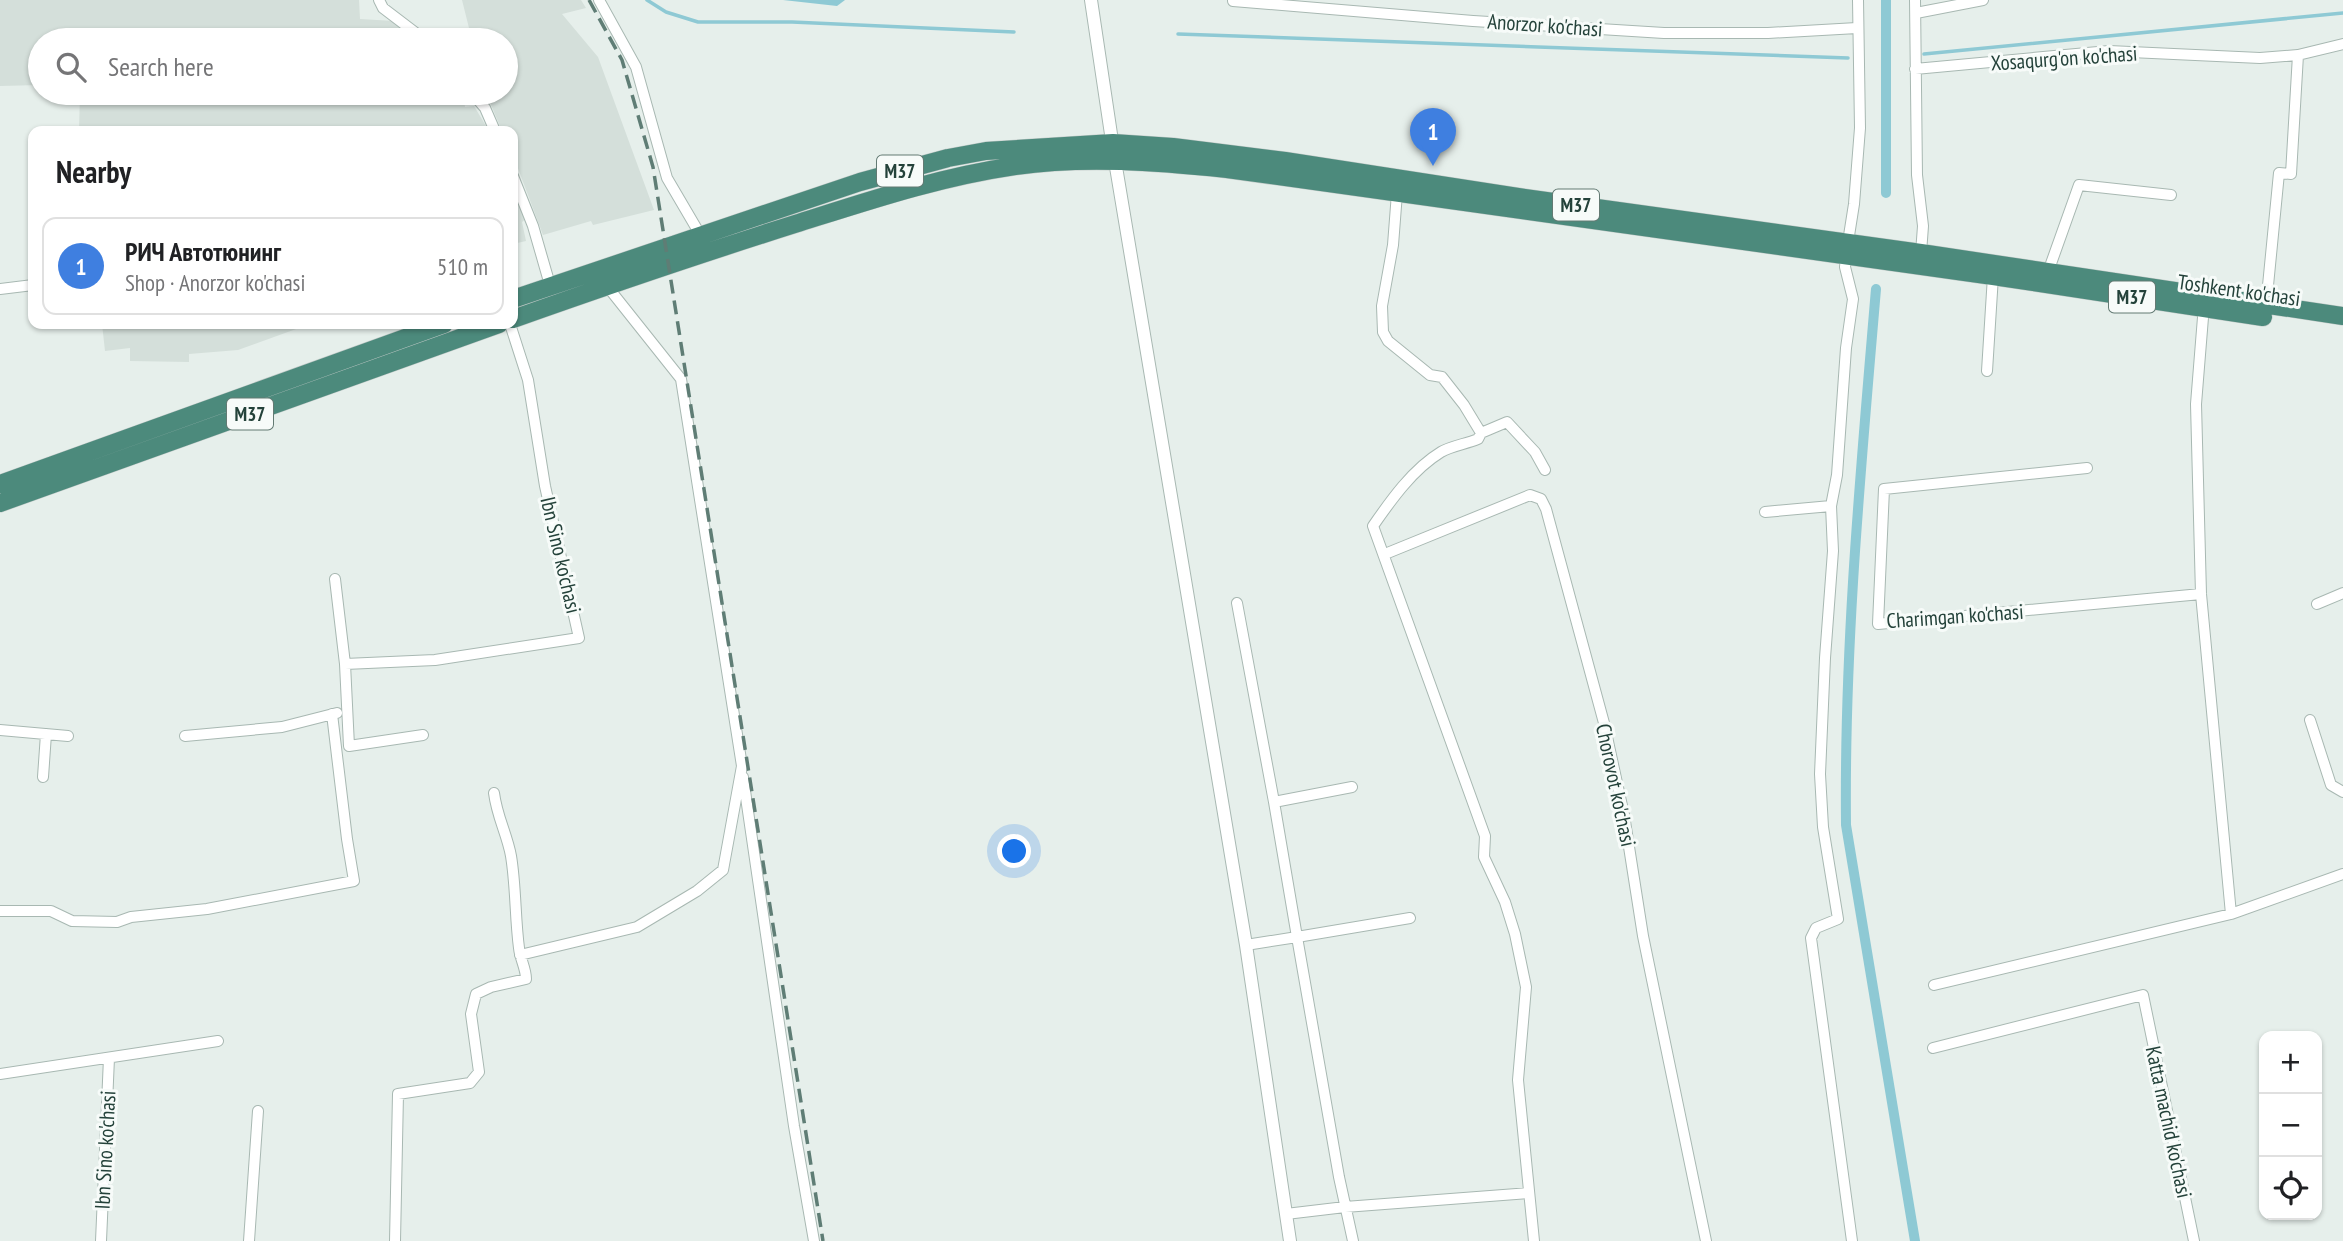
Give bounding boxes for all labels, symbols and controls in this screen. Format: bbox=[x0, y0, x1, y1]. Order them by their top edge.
street label: Anorzor ko'chasi bbox=[1486, 8, 1604, 42]
search box bbox=[28, 28, 518, 105]
street label: Xosaqurg'on ko'chasi bbox=[1990, 39, 2138, 77]
icon: search bbox=[52, 48, 90, 86]
text: Search here bbox=[108, 50, 214, 83]
pin: 1 bbox=[1410, 108, 1456, 166]
text: Nearby bbox=[56, 152, 131, 191]
road number: M37 bbox=[877, 155, 923, 186]
road number: M37 bbox=[1553, 190, 1599, 220]
text: РИЧ Автотюнинг bbox=[125, 235, 281, 268]
text: 1 bbox=[76, 252, 87, 281]
text: 510 m bbox=[437, 252, 488, 281]
text: Shop · Anorzor ko'chasi bbox=[125, 268, 305, 297]
street label: Toshkent ko'chasi bbox=[2176, 268, 2302, 312]
road number: M37 bbox=[2109, 282, 2155, 312]
road number: M37 bbox=[227, 398, 273, 430]
street label: Ibn Sino ko'chasi bbox=[534, 494, 588, 616]
street label: Charimgan ko'chasi bbox=[1886, 598, 2024, 634]
street label: Chorovot ko'chasi bbox=[1590, 721, 1642, 849]
your location bbox=[997, 834, 1031, 868]
map controls bbox=[2259, 1031, 2322, 1220]
button: + bbox=[2259, 1031, 2322, 1094]
street label: Katta machid ko'chasi bbox=[2140, 1044, 2198, 1200]
street label: Ibn Sino ko'chasi bbox=[88, 1090, 122, 1210]
button: − bbox=[2259, 1094, 2322, 1157]
button: locate bbox=[2259, 1157, 2322, 1220]

